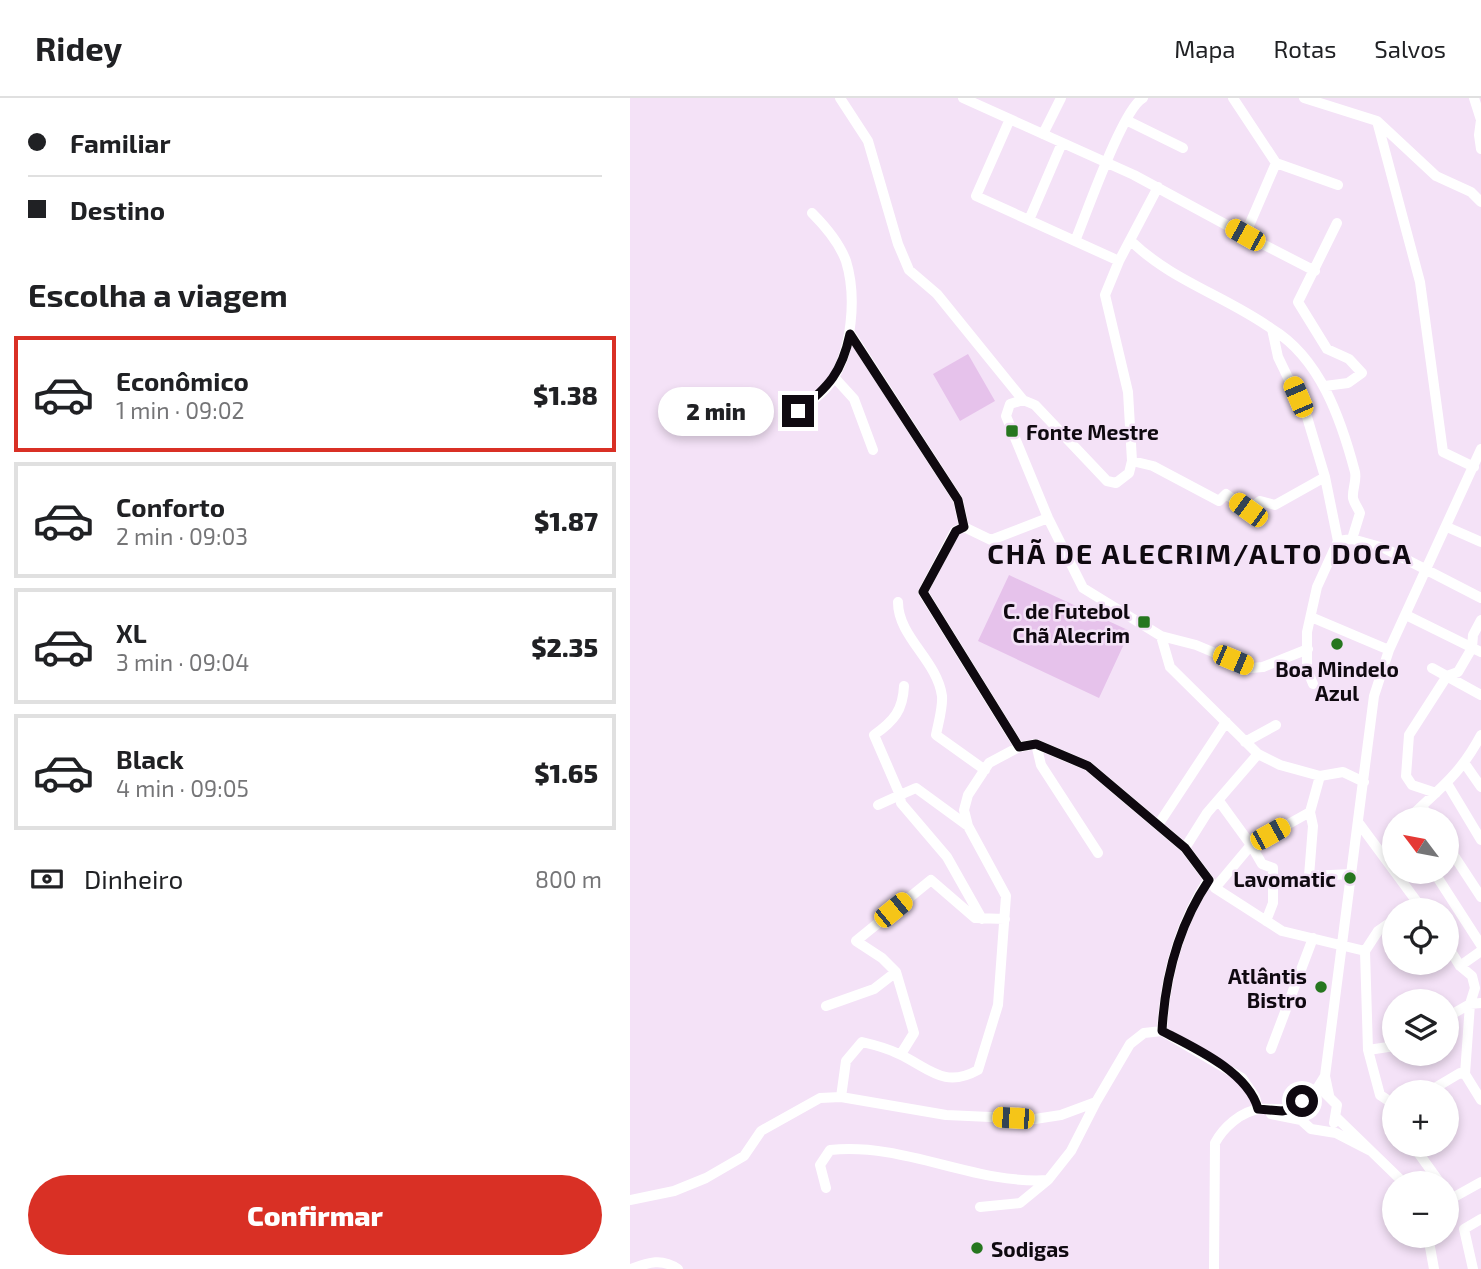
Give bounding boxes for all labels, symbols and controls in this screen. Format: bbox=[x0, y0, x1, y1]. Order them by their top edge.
text: Ridey bbox=[35, 28, 122, 68]
text: Mapa bbox=[1174, 34, 1236, 63]
text: Rotas bbox=[1274, 34, 1336, 63]
text: Salvos bbox=[1374, 34, 1446, 63]
text: Familiar bbox=[70, 127, 170, 158]
text: Destino bbox=[70, 194, 165, 225]
car bbox=[1222, 216, 1269, 254]
text: Escolha a viagem bbox=[28, 275, 288, 313]
icon: car bbox=[32, 363, 95, 426]
text: Econômico bbox=[116, 365, 249, 396]
car bbox=[1281, 374, 1316, 420]
text: $1.38 bbox=[533, 379, 598, 410]
callout: 2 min bbox=[658, 386, 774, 436]
route end bbox=[782, 395, 814, 427]
text: 1 min · 09:02 bbox=[116, 396, 244, 424]
text: 2 min bbox=[686, 397, 746, 425]
place label: Fonte Mestre bbox=[1026, 419, 1159, 444]
marker: Fonte Mestre bbox=[1004, 423, 1020, 439]
icon: car bbox=[32, 489, 95, 552]
car bbox=[1225, 489, 1272, 531]
text: Conforto bbox=[116, 491, 225, 522]
text: $1.87 bbox=[534, 505, 598, 536]
text: 2 min · 09:03 bbox=[116, 522, 248, 550]
district label: CHÃ DE ALECRIM/ALTO DOCA bbox=[987, 536, 1413, 570]
place label: C. de Futebol Chã Alecrim bbox=[1003, 598, 1130, 647]
marker: C. de Futebol Chã Alecrim bbox=[1136, 614, 1152, 630]
icon: car bbox=[32, 615, 95, 678]
text: XL bbox=[116, 617, 147, 648]
text: $2.35 bbox=[531, 631, 598, 662]
marker: Boa Mindelo Azul bbox=[1329, 636, 1345, 652]
car bbox=[1210, 642, 1257, 678]
text: 3 min · 09:04 bbox=[116, 648, 249, 676]
place label: Boa Mindelo Azul bbox=[1275, 656, 1399, 705]
icon: car bbox=[32, 741, 95, 804]
text: Black bbox=[116, 743, 184, 774]
text: $1.65 bbox=[534, 757, 598, 788]
text: 4 min · 09:05 bbox=[116, 774, 249, 802]
north arrow bbox=[1382, 807, 1460, 884]
map controls bbox=[1382, 807, 1459, 1248]
car bbox=[1247, 815, 1294, 853]
icon: cash bbox=[28, 860, 66, 898]
text: Dinheiro bbox=[84, 863, 183, 894]
text: 800 m bbox=[535, 865, 602, 893]
place label: Lavomatic bbox=[1233, 866, 1336, 891]
marker: Lavomatic bbox=[1342, 870, 1358, 886]
car bbox=[871, 889, 916, 931]
button: locate bbox=[1382, 898, 1459, 975]
place label: Atlântis Bistro bbox=[1228, 963, 1307, 1012]
marker: Atlântis Bistro bbox=[1313, 979, 1329, 995]
button: layers bbox=[1382, 989, 1459, 1066]
button: + bbox=[1382, 1080, 1459, 1157]
route start bbox=[1286, 1085, 1318, 1117]
car bbox=[992, 1106, 1035, 1130]
button: − bbox=[1382, 1171, 1459, 1248]
button: Confirmar bbox=[28, 1175, 602, 1255]
place label: Sodigas bbox=[991, 1236, 1069, 1261]
marker: Sodigas bbox=[969, 1240, 985, 1256]

